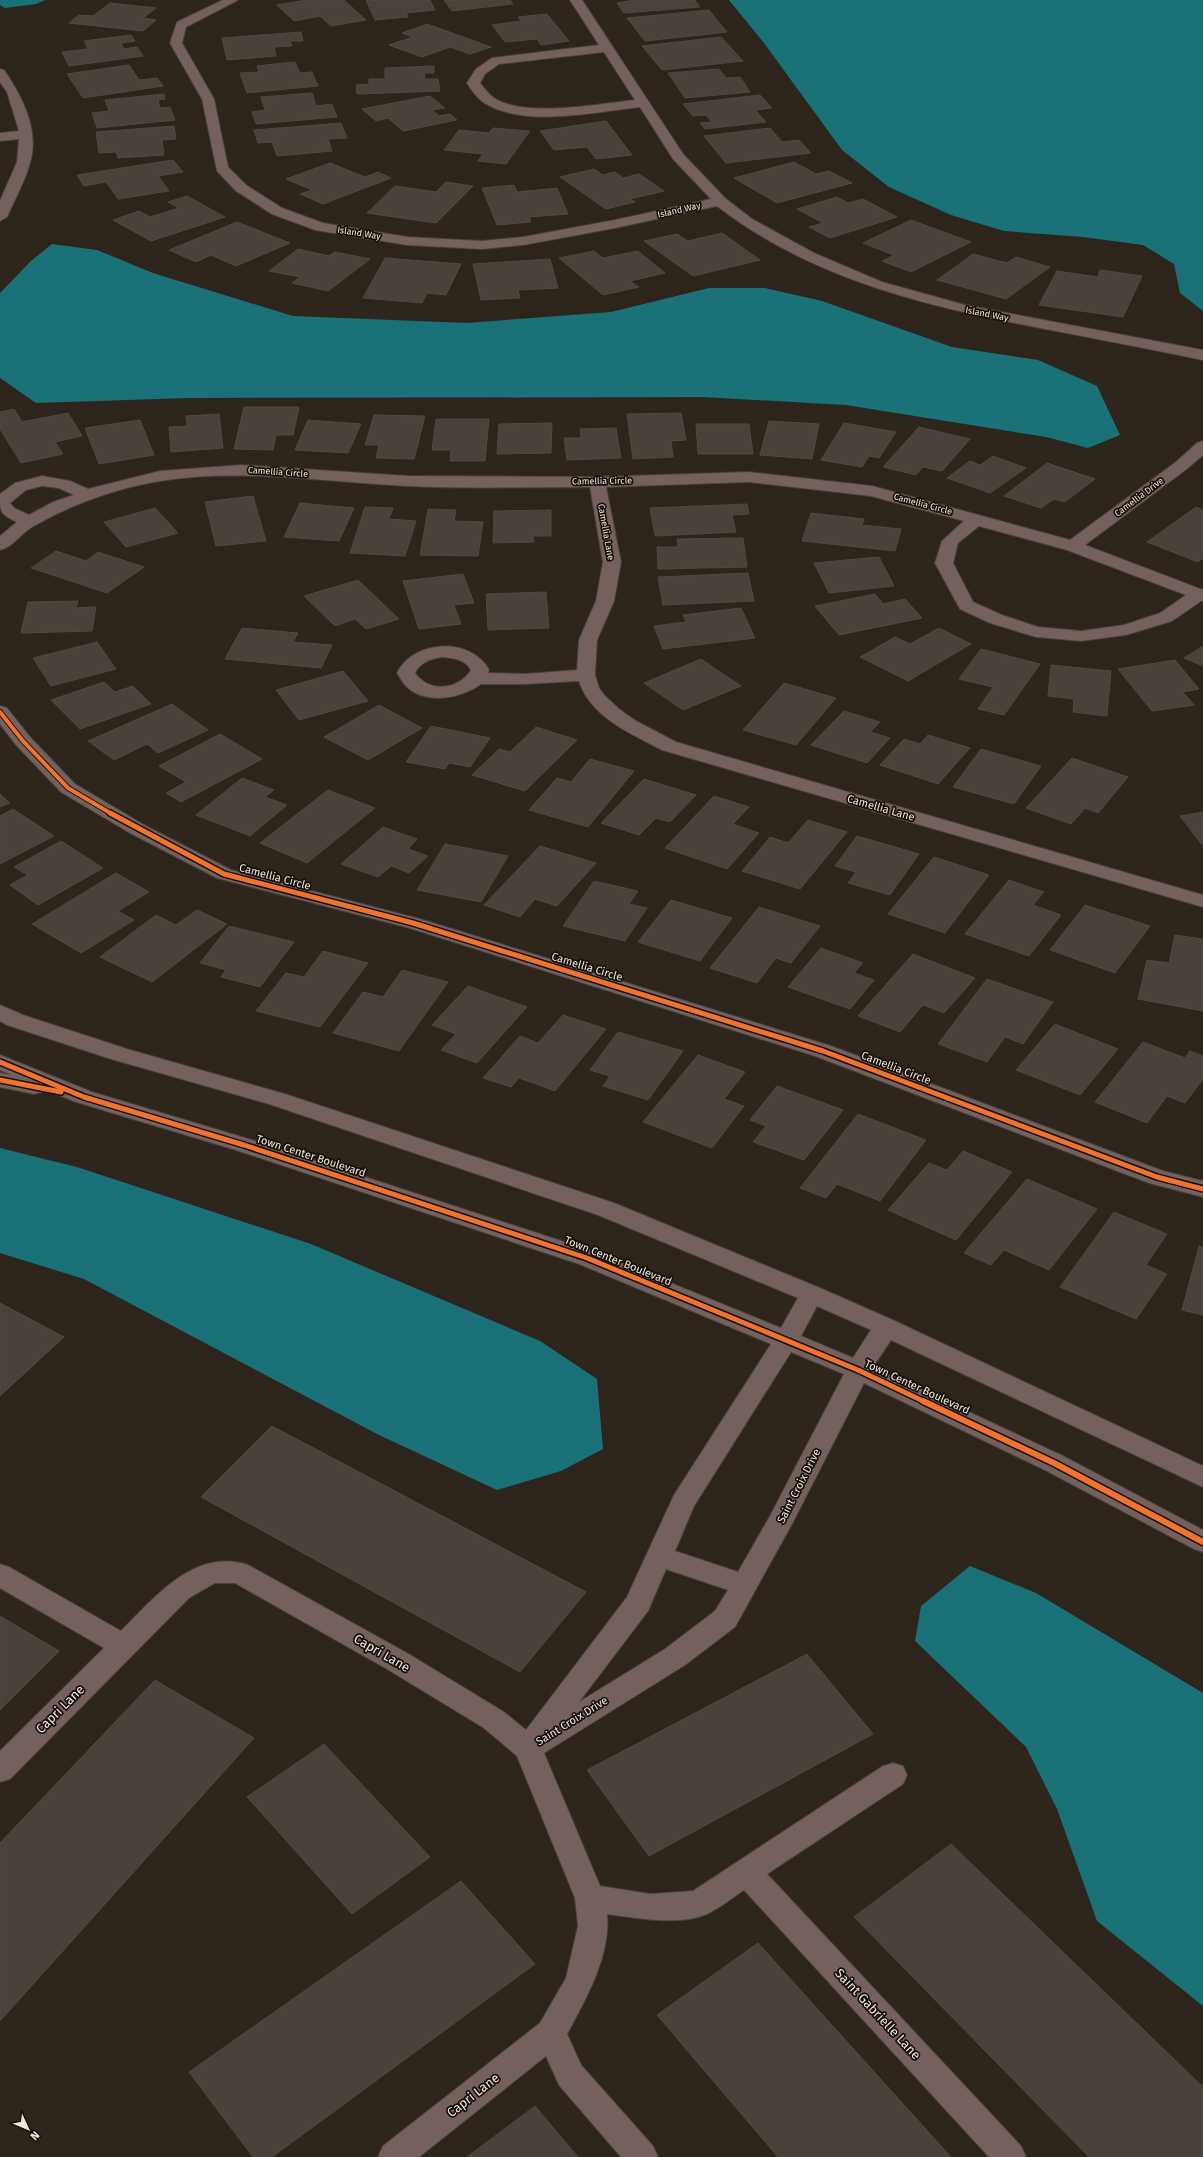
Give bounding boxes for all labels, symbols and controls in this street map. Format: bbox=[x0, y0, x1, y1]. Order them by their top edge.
street label: Island Way bbox=[657, 200, 702, 220]
street label: Island Way bbox=[337, 225, 382, 241]
street label: Island Way bbox=[965, 305, 1010, 323]
street label: Camellia Circle bbox=[248, 465, 308, 479]
street label: Camellia Circle bbox=[572, 475, 632, 487]
street label: Camellia Drive bbox=[1113, 475, 1166, 519]
street label: Camellia Circle bbox=[893, 491, 953, 517]
street label: Camellia Lane bbox=[596, 503, 616, 561]
street label: Camellia Lane bbox=[846, 792, 916, 824]
street label: Camellia Circle bbox=[238, 861, 312, 893]
street label: Camellia Circle bbox=[550, 950, 624, 984]
street label: Camellia Circle bbox=[859, 1049, 933, 1087]
street label: Town Center Boulevard bbox=[255, 1132, 367, 1180]
street label: Town Center Boulevard bbox=[563, 1234, 673, 1288]
street label: Town Center Boulevard bbox=[862, 1357, 972, 1417]
street label: Saint Croix Drive bbox=[775, 1447, 823, 1525]
street label: Capri Lane bbox=[351, 1631, 413, 1675]
street label: Capri Lane bbox=[33, 1682, 87, 1736]
street label: Saint Croix Drive bbox=[534, 1694, 610, 1748]
street label: Saint Gabrielle Lane bbox=[832, 1966, 924, 2062]
street label: Capri Lane bbox=[444, 2070, 502, 2120]
north arrow bbox=[8, 2109, 48, 2149]
text: N bbox=[28, 2128, 42, 2143]

